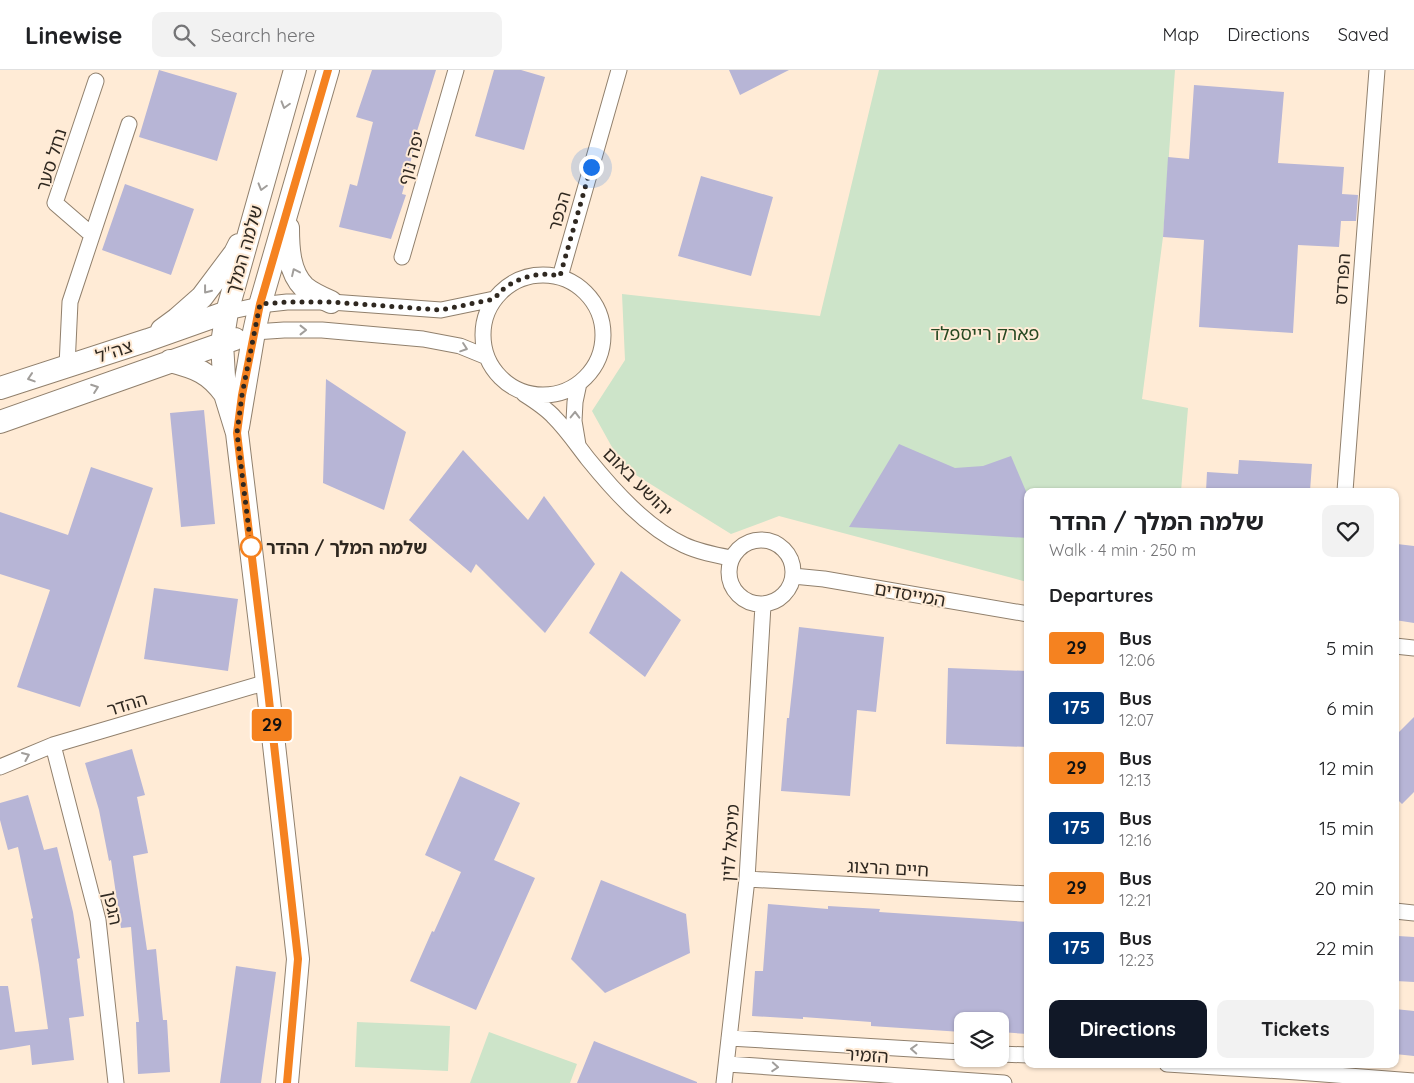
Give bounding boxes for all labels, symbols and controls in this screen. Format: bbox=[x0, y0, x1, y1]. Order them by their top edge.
search box bbox=[152, 12, 502, 57]
text: Linewise bbox=[25, 20, 122, 50]
icon: search bbox=[170, 21, 198, 49]
text: Search here bbox=[210, 23, 315, 47]
text: Map bbox=[1162, 23, 1199, 46]
text: Directions bbox=[1227, 23, 1310, 46]
text: Saved bbox=[1338, 23, 1389, 46]
one-way arrow bbox=[281, 101, 291, 109]
street label: נחל סער bbox=[31, 126, 71, 194]
street label: יפה נוף bbox=[392, 128, 430, 188]
your location bbox=[579, 155, 604, 180]
one-way arrow bbox=[257, 183, 267, 191]
street label: הכפר bbox=[542, 188, 576, 234]
street label: שלמה המלך bbox=[220, 202, 268, 298]
street label: הפרדס bbox=[1329, 252, 1355, 306]
one-way arrow bbox=[291, 268, 302, 277]
one-way arrow bbox=[204, 284, 212, 293]
park label: פארק רייספלד bbox=[931, 322, 1039, 345]
one-way arrow bbox=[300, 325, 307, 335]
street label: צה"ל bbox=[93, 334, 135, 368]
one-way arrow bbox=[459, 342, 468, 352]
one-way arrow bbox=[28, 372, 36, 382]
one-way arrow bbox=[91, 384, 99, 394]
one-way arrow bbox=[570, 411, 580, 418]
street label: יהושע באום bbox=[598, 442, 678, 522]
button: heart bbox=[1322, 505, 1374, 557]
text: שלמה המלך / ההדר bbox=[1049, 506, 1264, 536]
marker: שלמה המלך / ההדר bbox=[240, 536, 262, 558]
place label: שלמה המלך / ההדר bbox=[266, 536, 427, 559]
text: Walk · 4 min · 250 m bbox=[1049, 540, 1196, 560]
street label: המייסדים bbox=[873, 576, 947, 612]
text: Departures bbox=[1049, 583, 1153, 607]
text: Bus bbox=[1119, 626, 1152, 650]
text: 29 bbox=[1066, 636, 1087, 659]
text: 5 min bbox=[1326, 636, 1374, 660]
text: 12:06 bbox=[1119, 650, 1155, 670]
text: Bus bbox=[1119, 686, 1152, 710]
street label: ההדר bbox=[104, 687, 150, 721]
text: 175 bbox=[1063, 696, 1090, 719]
text: 6 min bbox=[1326, 696, 1374, 720]
line badge: 29 bbox=[250, 709, 294, 741]
text: 12:07 bbox=[1119, 710, 1154, 730]
text: 29 bbox=[262, 713, 282, 736]
text: Bus bbox=[1119, 746, 1152, 770]
one-way arrow bbox=[21, 752, 30, 763]
text: 29 bbox=[1066, 756, 1087, 779]
text: 12 min bbox=[1319, 756, 1374, 780]
text: 12:13 bbox=[1119, 770, 1151, 790]
street label: מיכאל לוין bbox=[716, 803, 744, 883]
text: Bus bbox=[1119, 806, 1152, 830]
text: 175 bbox=[1063, 816, 1090, 839]
text: 15 min bbox=[1319, 816, 1374, 840]
text: 12:16 bbox=[1119, 830, 1151, 850]
street label: חיים הרצוג bbox=[846, 854, 930, 882]
text: Bus bbox=[1119, 866, 1152, 890]
text: 29 bbox=[1066, 876, 1087, 899]
text: 20 min bbox=[1315, 876, 1374, 900]
street label: הגפן bbox=[98, 889, 128, 927]
text: 12:21 bbox=[1119, 890, 1152, 910]
text: Bus bbox=[1119, 926, 1152, 950]
text: 175 bbox=[1063, 936, 1090, 959]
text: 22 min bbox=[1315, 936, 1374, 960]
text: 12:23 bbox=[1119, 950, 1154, 970]
button: Directions bbox=[1049, 1000, 1207, 1058]
button: Tickets bbox=[1217, 1000, 1374, 1058]
map controls bbox=[954, 1012, 1009, 1067]
button: layers bbox=[954, 1012, 1009, 1067]
street label: הזמיר bbox=[845, 1042, 889, 1068]
one-way arrow bbox=[910, 1043, 918, 1054]
one-way arrow bbox=[772, 1061, 780, 1072]

